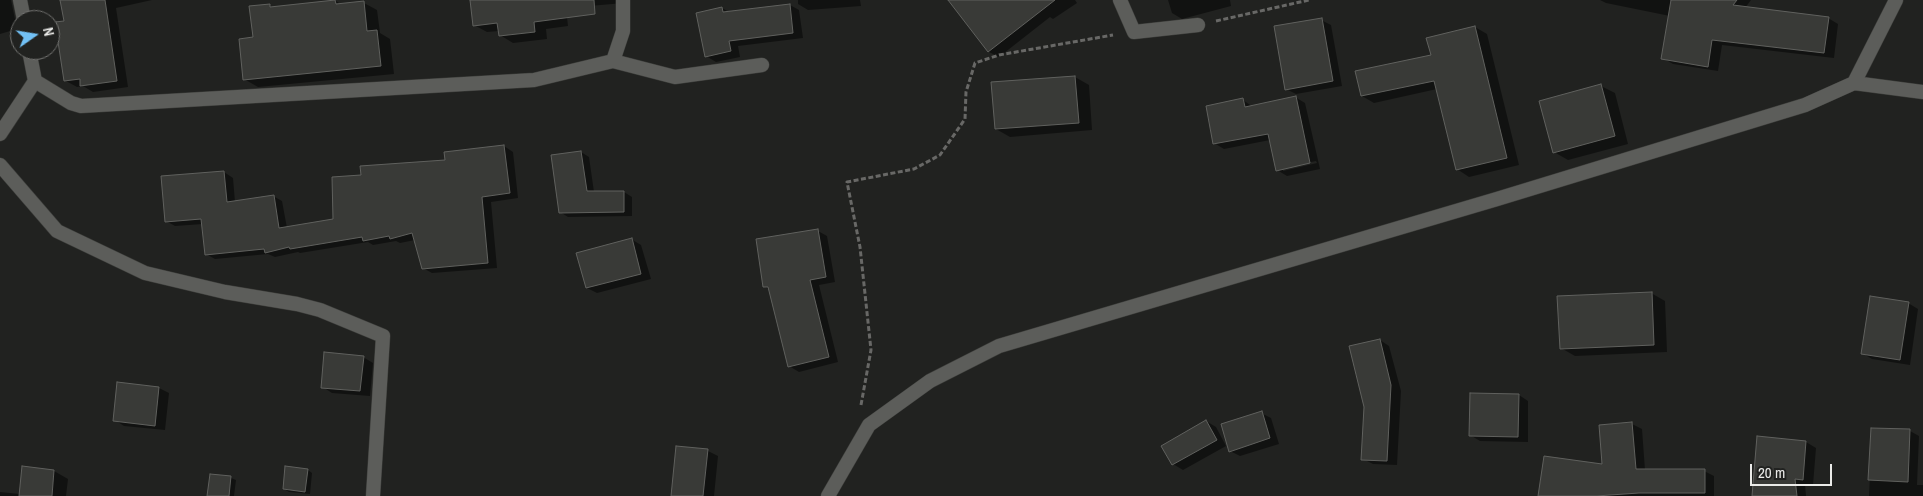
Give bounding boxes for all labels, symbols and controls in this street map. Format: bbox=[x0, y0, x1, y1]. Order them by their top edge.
north arrow bbox=[10, 10, 60, 60]
text: N bbox=[39, 26, 58, 38]
scale bar bbox=[1753, 454, 1836, 486]
text: 20 m bbox=[1758, 462, 1785, 483]

